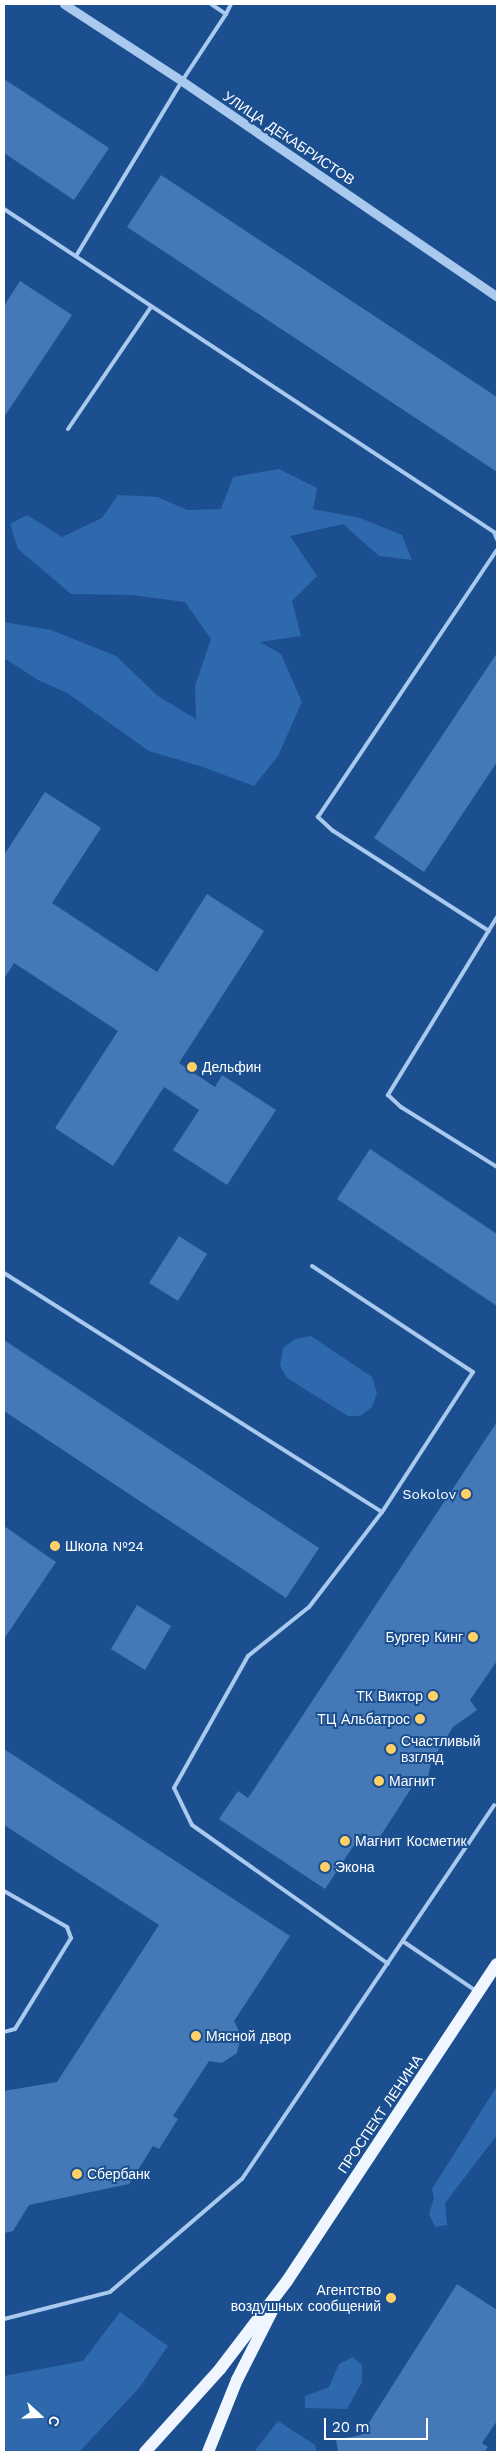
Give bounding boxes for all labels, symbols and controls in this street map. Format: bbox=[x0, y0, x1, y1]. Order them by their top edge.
street label: УЛИЦА ДЕКАБРИСТОВ bbox=[220, 88, 358, 188]
place label: Дельфин bbox=[202, 1059, 261, 1075]
marker: Дельфин bbox=[186, 1061, 198, 1073]
place label: Sokolov bbox=[403, 1486, 456, 1502]
marker: Sokolov bbox=[460, 1488, 472, 1500]
place label: Школа №24 bbox=[65, 1538, 144, 1554]
marker: Школа №24 bbox=[49, 1540, 61, 1552]
place label: Бургер Кинг bbox=[386, 1629, 463, 1645]
marker: Бургер Кинг bbox=[467, 1631, 479, 1643]
place label: ТК Виктор bbox=[356, 1688, 423, 1704]
marker: ТК Виктор bbox=[427, 1690, 439, 1702]
place label: ТЦ Альбатрос bbox=[317, 1711, 410, 1727]
marker: ТЦ Альбатрос bbox=[414, 1713, 426, 1725]
place label: Счастливый взгляд bbox=[401, 1733, 480, 1765]
marker: Счастливый взгляд bbox=[385, 1743, 397, 1755]
place label: Магнит bbox=[389, 1773, 436, 1789]
marker: Магнит bbox=[373, 1775, 385, 1787]
place label: Магнит Косметик bbox=[355, 1833, 467, 1849]
marker: Магнит Косметик bbox=[339, 1835, 351, 1847]
place label: Экона bbox=[335, 1859, 375, 1875]
marker: Экона bbox=[319, 1861, 331, 1873]
place label: Мясной двор bbox=[206, 2028, 291, 2044]
marker: Мясной двор bbox=[190, 2030, 202, 2042]
street label: ПРОСПЕКТ ЛЕНИНА bbox=[334, 2052, 426, 2176]
place label: Сбербанк bbox=[87, 2166, 150, 2182]
marker: Сбербанк bbox=[71, 2168, 83, 2180]
place label: Агентство воздушных сообщений bbox=[231, 2282, 381, 2314]
marker: Агентство воздушных сообщений bbox=[385, 2292, 397, 2304]
north arrow bbox=[15, 2391, 65, 2441]
scale bar bbox=[326, 2408, 430, 2440]
text: С bbox=[45, 2414, 63, 2429]
text: 20 m bbox=[332, 2418, 370, 2436]

